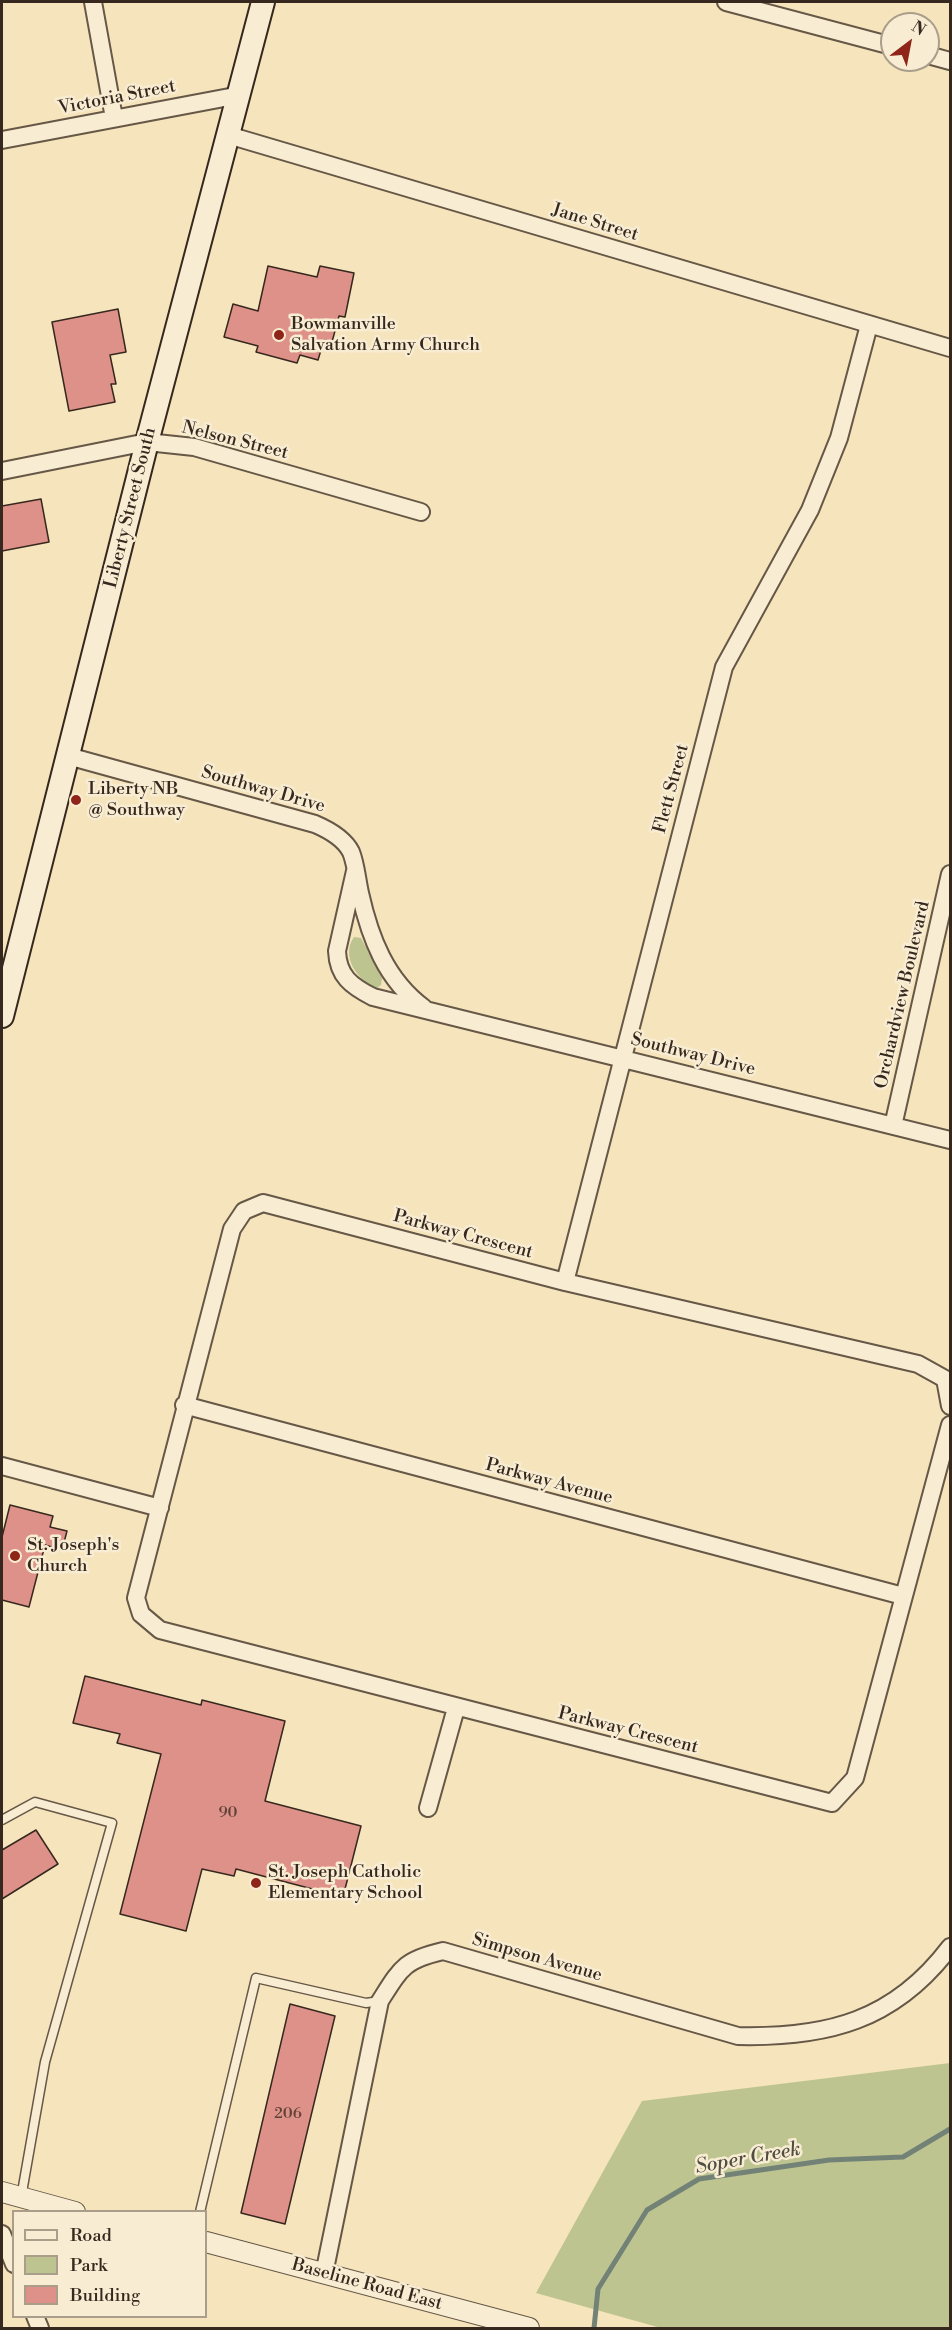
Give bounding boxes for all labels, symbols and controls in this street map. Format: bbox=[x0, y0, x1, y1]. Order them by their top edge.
north arrow bbox=[880, 12, 940, 72]
text: N bbox=[908, 17, 929, 40]
street label: Victoria Street bbox=[57, 76, 177, 120]
street label: Jane Street bbox=[549, 200, 641, 246]
place label: Bowmanville Salvation Army Church bbox=[291, 314, 480, 356]
marker: Bowmanville Salvation Army Church bbox=[272, 328, 286, 342]
street label: Nelson Street bbox=[180, 417, 290, 465]
street label: Liberty Street South bbox=[101, 425, 161, 591]
street label: Flett Street bbox=[650, 742, 694, 836]
street label: Southway Drive bbox=[199, 762, 327, 818]
place label: Liberty NB @ Southway bbox=[88, 779, 185, 822]
marker: Liberty NB @ Southway bbox=[69, 793, 83, 807]
street label: Orchardview Boulevard bbox=[871, 899, 935, 1091]
street label: Southway Drive bbox=[628, 1029, 758, 1081]
street label: Parkway Crescent bbox=[391, 1206, 535, 1264]
street label: Parkway Avenue bbox=[483, 1455, 615, 1509]
place label: St. Joseph's Church bbox=[27, 1535, 119, 1578]
marker: St. Joseph's Church bbox=[8, 1549, 22, 1563]
street label: Parkway Crescent bbox=[556, 1703, 700, 1759]
house number: 90 bbox=[218, 1804, 238, 1822]
place label: St. Joseph Catholic Elementary School bbox=[268, 1862, 423, 1904]
marker: St. Joseph Catholic Elementary School bbox=[249, 1876, 263, 1890]
street label: Simpson Avenue bbox=[470, 1929, 604, 1987]
house number: 206 bbox=[274, 2105, 302, 2123]
water label: Soper Creek bbox=[694, 2138, 802, 2180]
legend bbox=[12, 2210, 207, 2318]
text: Road bbox=[70, 2224, 112, 2247]
text: Park bbox=[70, 2254, 107, 2277]
street label: Baseline Road East bbox=[289, 2255, 445, 2315]
text: Building bbox=[70, 2284, 140, 2307]

